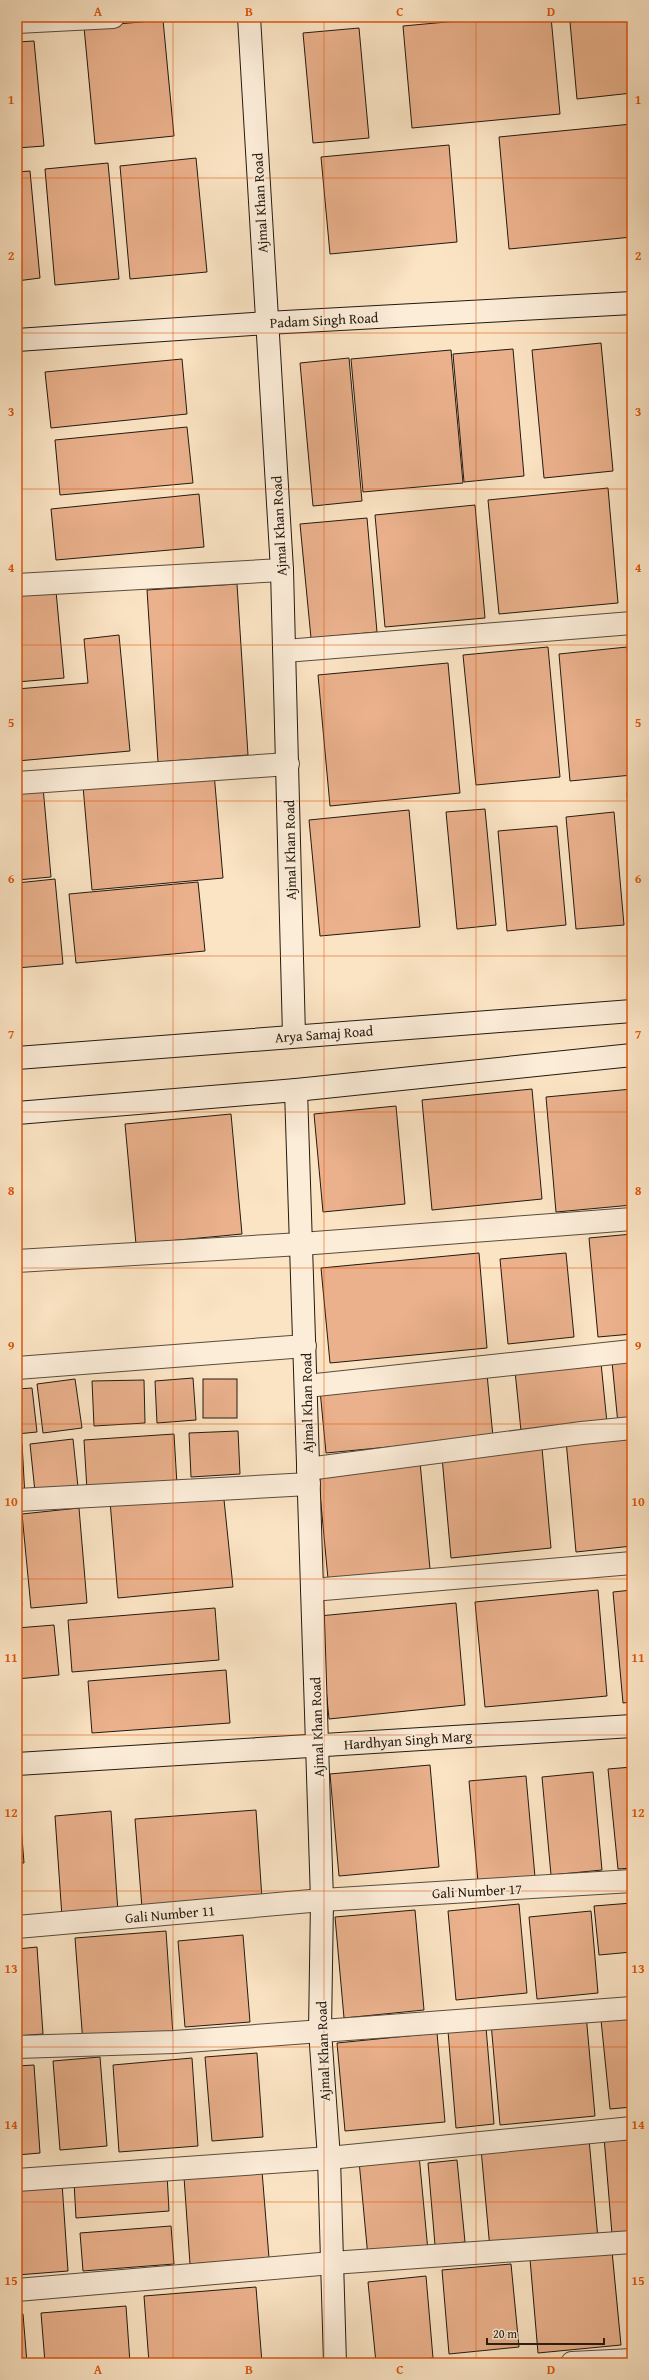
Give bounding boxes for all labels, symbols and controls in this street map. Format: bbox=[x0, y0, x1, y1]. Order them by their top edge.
text: A bbox=[94, 2, 103, 21]
text: B bbox=[245, 2, 253, 21]
text: C bbox=[396, 2, 404, 21]
text: D bbox=[547, 2, 555, 21]
text: 1 bbox=[8, 90, 14, 109]
text: 1 bbox=[635, 90, 641, 109]
street label: Ajmal Khan Road bbox=[247, 152, 273, 254]
text: 2 bbox=[8, 246, 15, 265]
text: 2 bbox=[635, 246, 642, 265]
street label: Padam Singh Road bbox=[269, 307, 379, 333]
text: 3 bbox=[8, 402, 14, 421]
text: 3 bbox=[635, 402, 641, 421]
street label: Ajmal Khan Road bbox=[266, 475, 292, 577]
text: 4 bbox=[8, 558, 15, 577]
text: 4 bbox=[635, 558, 642, 577]
text: 5 bbox=[8, 713, 15, 732]
text: 5 bbox=[635, 713, 642, 732]
street label: Ajmal Khan Road bbox=[279, 799, 301, 900]
text: 6 bbox=[8, 869, 15, 888]
text: 6 bbox=[635, 869, 642, 888]
street label: Arya Samaj Road bbox=[274, 1021, 374, 1047]
text: 7 bbox=[8, 1025, 15, 1044]
text: 7 bbox=[635, 1025, 642, 1044]
text: 8 bbox=[8, 1181, 15, 1200]
text: 8 bbox=[635, 1181, 642, 1200]
text: 9 bbox=[8, 1336, 15, 1355]
text: 9 bbox=[635, 1336, 642, 1355]
street label: Ajmal Khan Road bbox=[296, 1352, 318, 1453]
text: 10 bbox=[4, 1492, 18, 1511]
text: 10 bbox=[631, 1492, 645, 1511]
text: 11 bbox=[4, 1648, 18, 1667]
text: 11 bbox=[631, 1648, 645, 1667]
street label: Ajmal Khan Road bbox=[305, 1676, 329, 1777]
street label: Hardhyan Singh Marg bbox=[343, 1726, 473, 1754]
text: 12 bbox=[4, 1803, 18, 1822]
text: 12 bbox=[631, 1803, 645, 1822]
street label: Gali Number 17 bbox=[431, 1879, 523, 1903]
street label: Gali Number 11 bbox=[124, 1900, 216, 1928]
text: 13 bbox=[4, 1959, 18, 1978]
text: 13 bbox=[631, 1959, 645, 1978]
street label: Ajmal Khan Road bbox=[311, 2000, 335, 2101]
text: 14 bbox=[4, 2115, 18, 2134]
text: 14 bbox=[631, 2115, 645, 2134]
text: 15 bbox=[4, 2271, 18, 2290]
text: 15 bbox=[631, 2271, 645, 2290]
scale bar bbox=[487, 2320, 604, 2346]
text: 20 m bbox=[493, 2325, 517, 2342]
text: A bbox=[94, 2360, 103, 2379]
text: B bbox=[245, 2360, 253, 2379]
text: C bbox=[396, 2360, 404, 2379]
text: D bbox=[547, 2360, 555, 2379]

